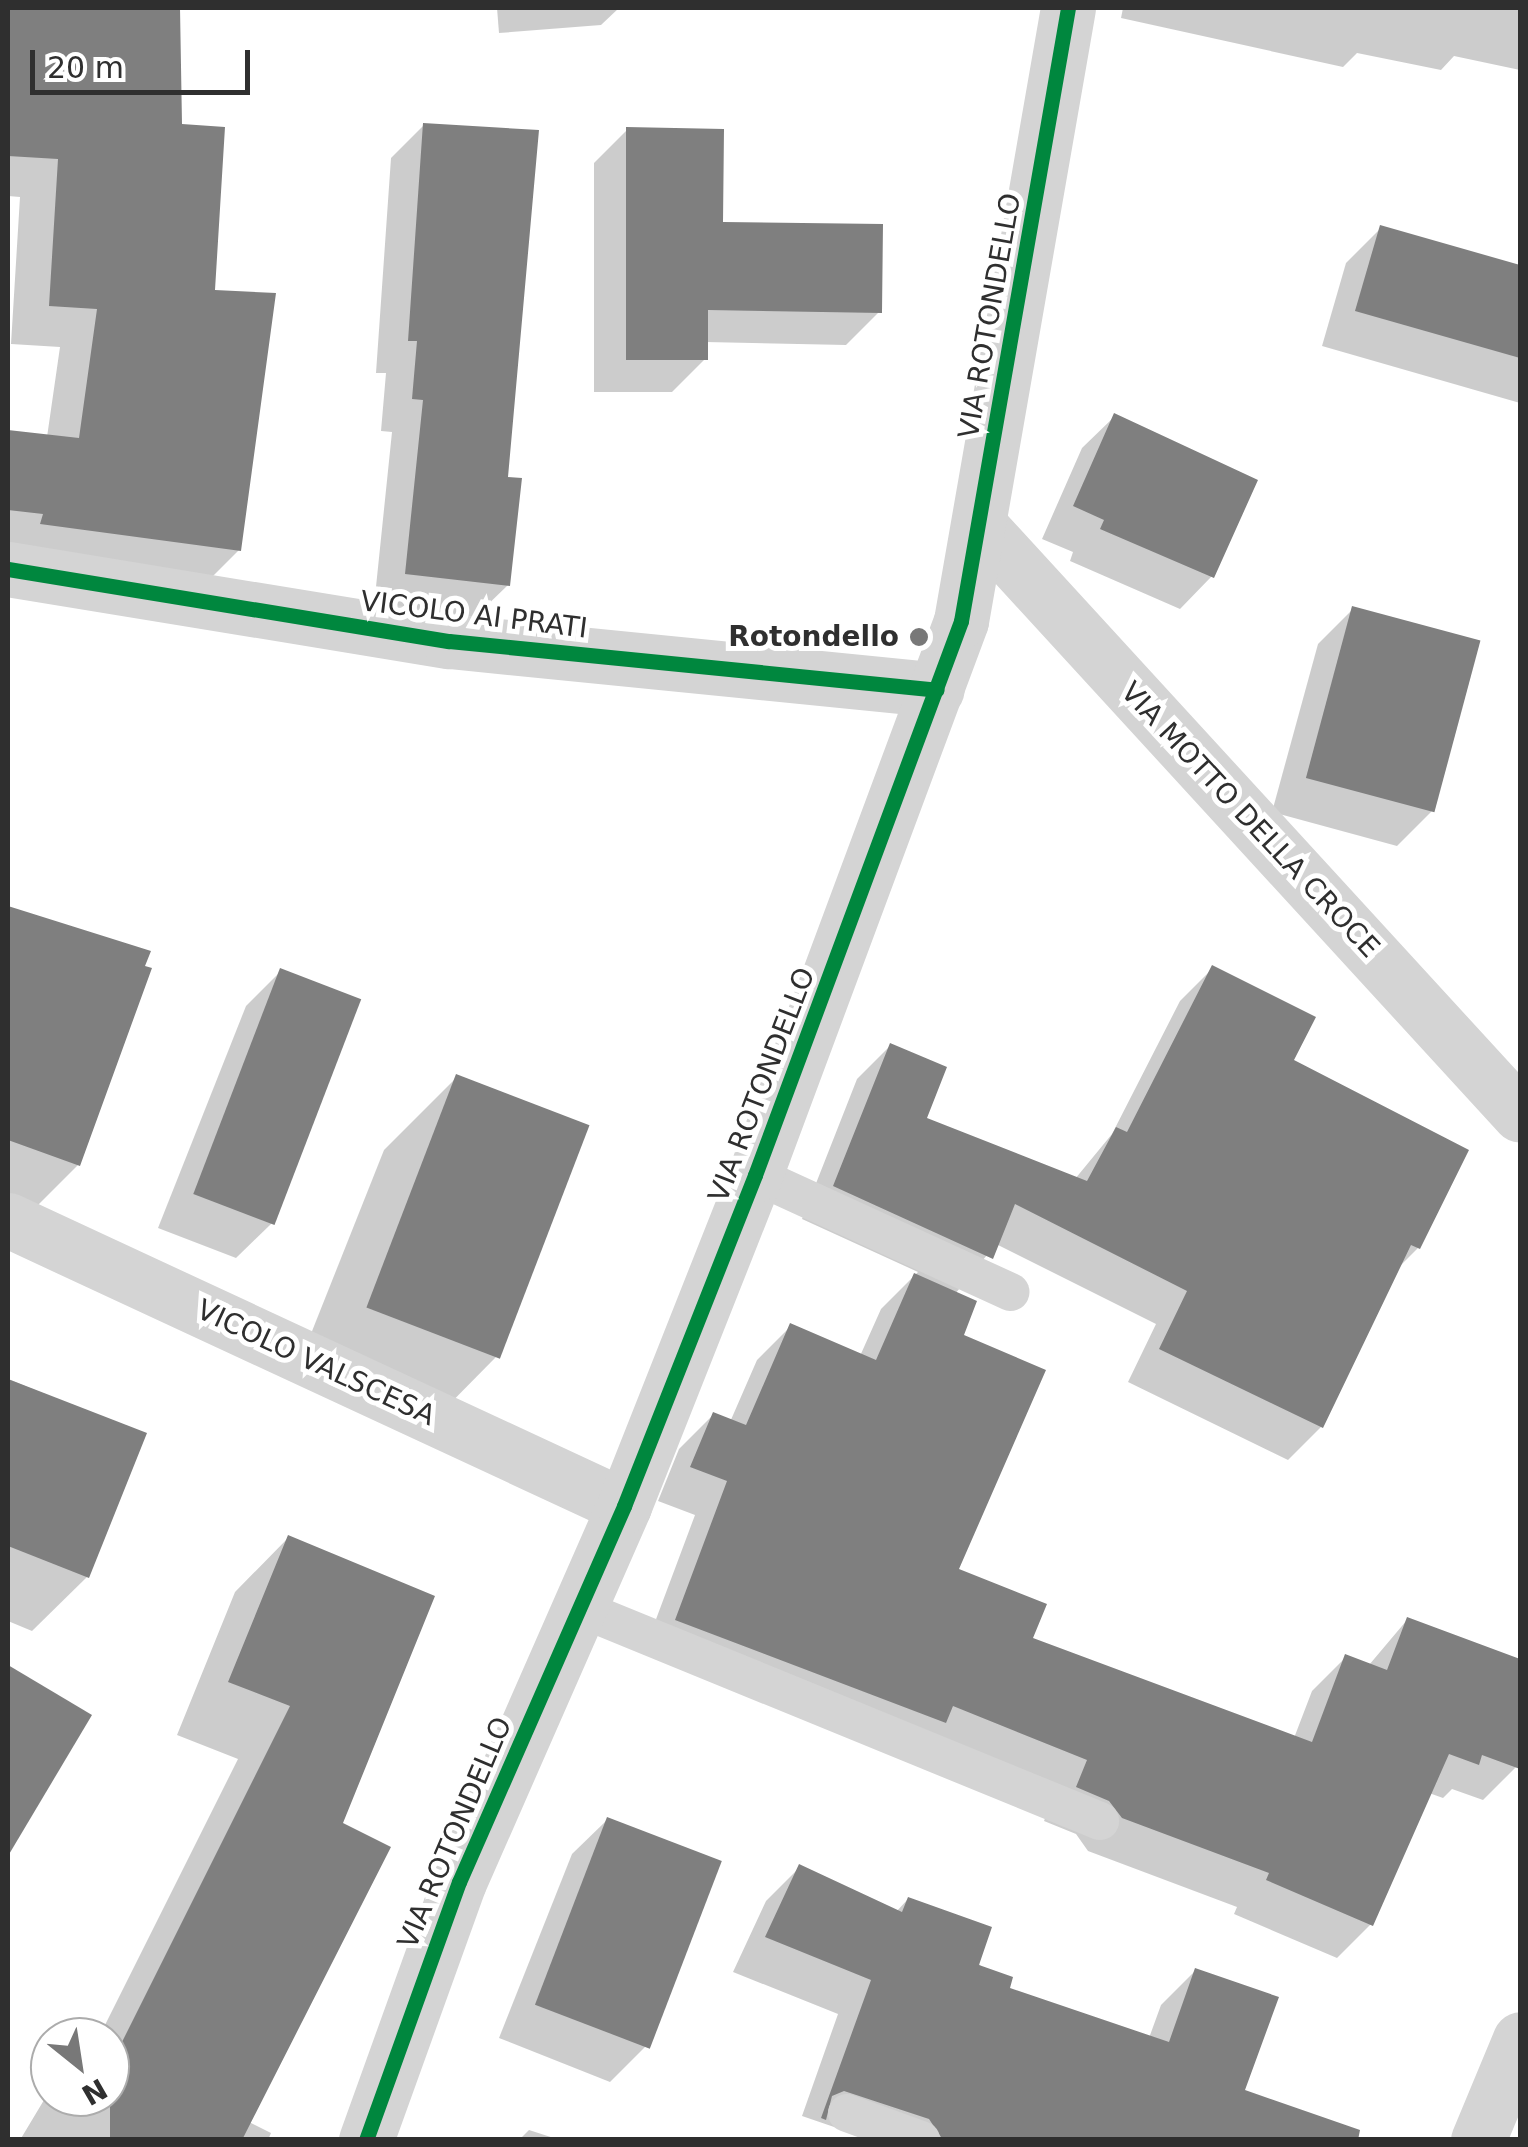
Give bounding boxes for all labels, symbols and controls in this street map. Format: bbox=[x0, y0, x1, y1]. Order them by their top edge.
scale bar bbox=[35, 30, 255, 92]
text: 20 m bbox=[47, 50, 124, 85]
street label: VIA ROTONDELLO bbox=[952, 191, 1028, 441]
street label: VICOLO AI PRATI bbox=[359, 584, 589, 646]
place label: Rotondello bbox=[728, 620, 899, 654]
marker: Rotondello bbox=[908, 626, 930, 648]
street label: VIA MOTTO DELLA CROCE bbox=[1114, 676, 1386, 964]
street label: VIA ROTONDELLO bbox=[702, 963, 822, 1207]
street label: VICOLO VALSCESA bbox=[191, 1293, 441, 1433]
street label: VIA ROTONDELLO bbox=[391, 1712, 519, 1954]
north arrow bbox=[30, 2017, 130, 2117]
text: N bbox=[76, 2072, 113, 2112]

